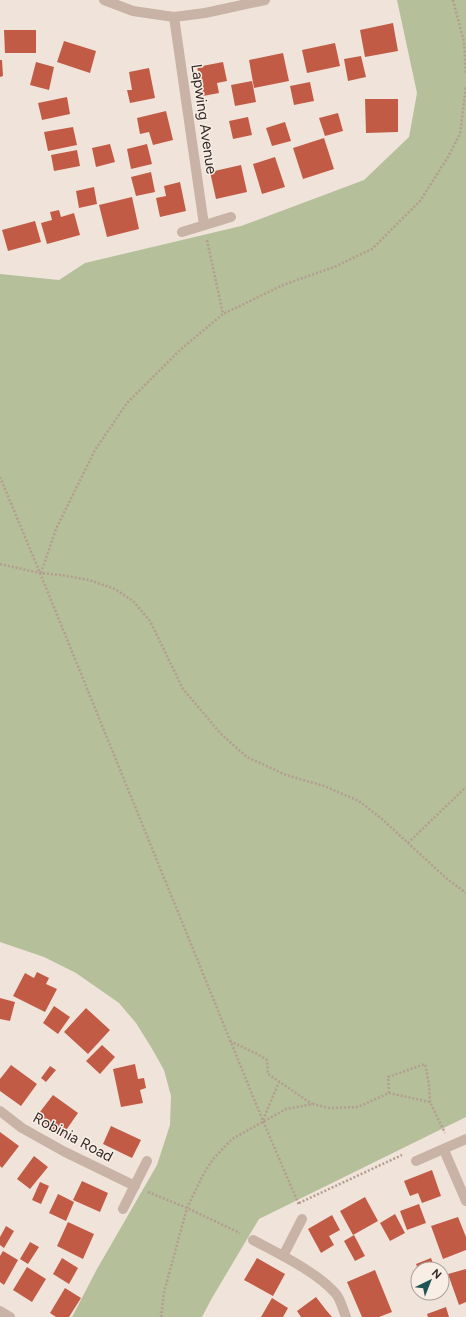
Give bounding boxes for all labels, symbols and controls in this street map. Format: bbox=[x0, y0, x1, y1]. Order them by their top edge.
street label: Lapwing Avenue bbox=[187, 63, 221, 175]
street label: Robinia Road bbox=[30, 1108, 116, 1166]
north arrow bbox=[410, 1261, 450, 1301]
text: N bbox=[429, 1266, 444, 1282]

